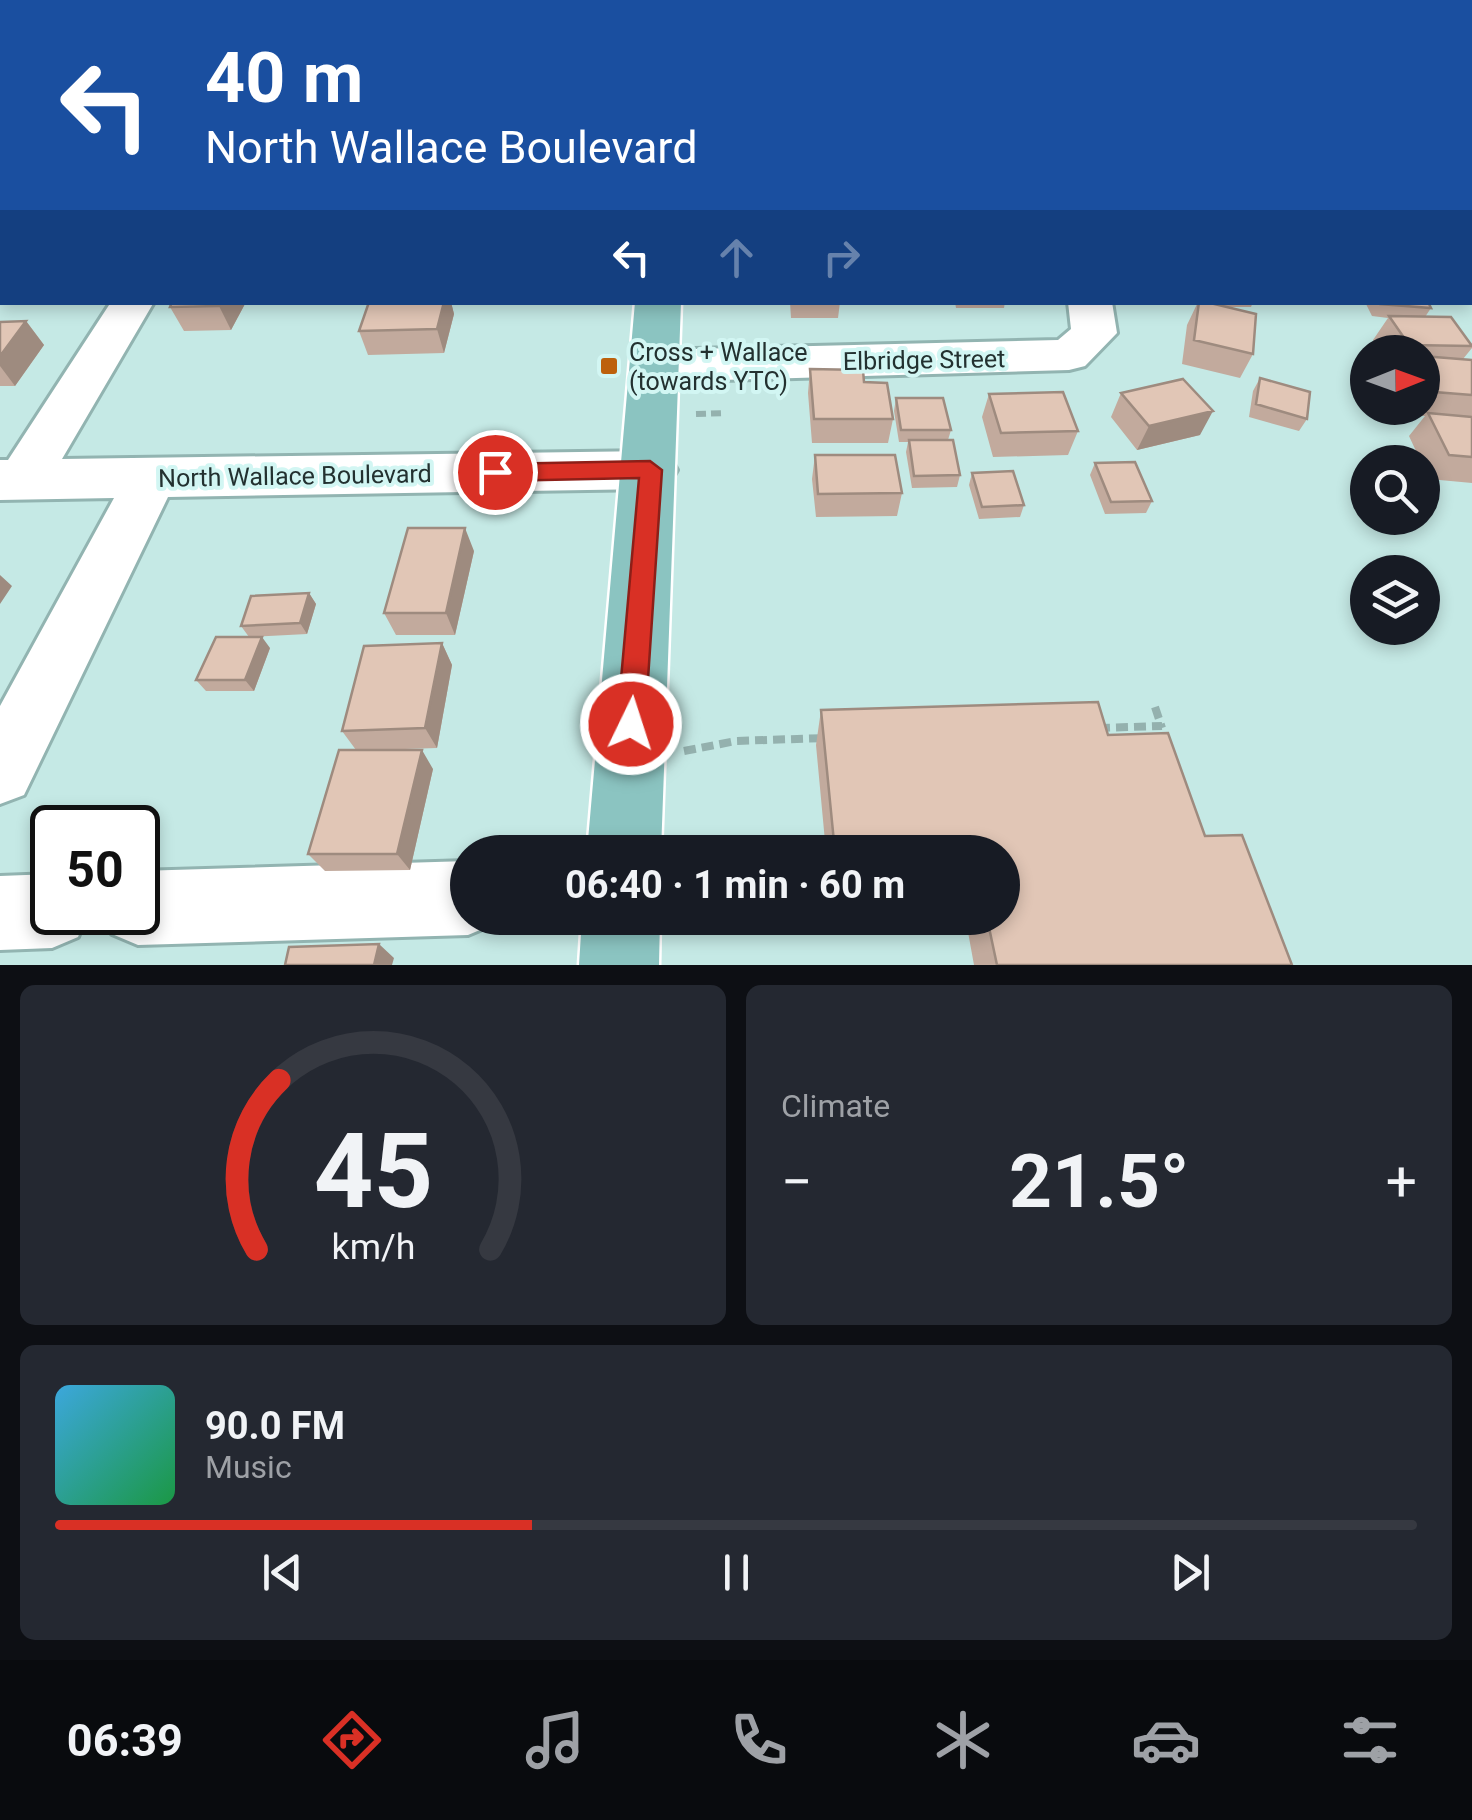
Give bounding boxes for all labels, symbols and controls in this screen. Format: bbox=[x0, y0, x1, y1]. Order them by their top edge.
text: 40 m bbox=[205, 37, 363, 119]
icon: left bbox=[40, 40, 170, 170]
text: North Wallace Boulevard bbox=[205, 121, 698, 174]
icon: left bbox=[604, 230, 659, 285]
icon: ahead bbox=[709, 230, 764, 285]
icon: right bbox=[814, 230, 869, 285]
north arrow bbox=[1350, 335, 1440, 425]
map controls bbox=[1350, 335, 1440, 645]
place label: Cross + Wallace (towards YTC) bbox=[629, 338, 808, 396]
street label: Elbridge Street bbox=[843, 344, 1005, 376]
marker: Cross + Wallace (towards YTC) bbox=[598, 355, 620, 377]
pin bbox=[453, 430, 538, 515]
icon: arrive bbox=[468, 445, 523, 500]
button: search bbox=[1350, 445, 1440, 535]
street label: North Wallace Boulevard bbox=[158, 459, 432, 493]
button: layers bbox=[1350, 555, 1440, 645]
position arrow bbox=[579, 672, 683, 776]
speed limit sign: 50 bbox=[30, 805, 160, 935]
text: 06:40 · 1 min · 60 m bbox=[565, 863, 905, 907]
text: Climate bbox=[781, 1087, 890, 1125]
text: 45 bbox=[313, 1111, 433, 1232]
text: 21.5° bbox=[1009, 1137, 1189, 1225]
text: − bbox=[781, 1150, 812, 1214]
text: + bbox=[1386, 1150, 1417, 1214]
text: km/h bbox=[331, 1226, 415, 1268]
text: 90.0 FM bbox=[205, 1404, 345, 1448]
text: Music bbox=[205, 1448, 292, 1486]
icon: previous bbox=[255, 1545, 310, 1600]
icon: pause bbox=[709, 1545, 764, 1600]
icon: next bbox=[1163, 1545, 1218, 1600]
icon: directions bbox=[317, 1705, 387, 1775]
icon: music bbox=[520, 1705, 590, 1775]
icon: phone bbox=[724, 1705, 794, 1775]
icon: climate bbox=[928, 1705, 998, 1775]
icon: car bbox=[1131, 1705, 1201, 1775]
icon: filters bbox=[1335, 1705, 1405, 1775]
text: 06:39 bbox=[67, 1714, 183, 1767]

